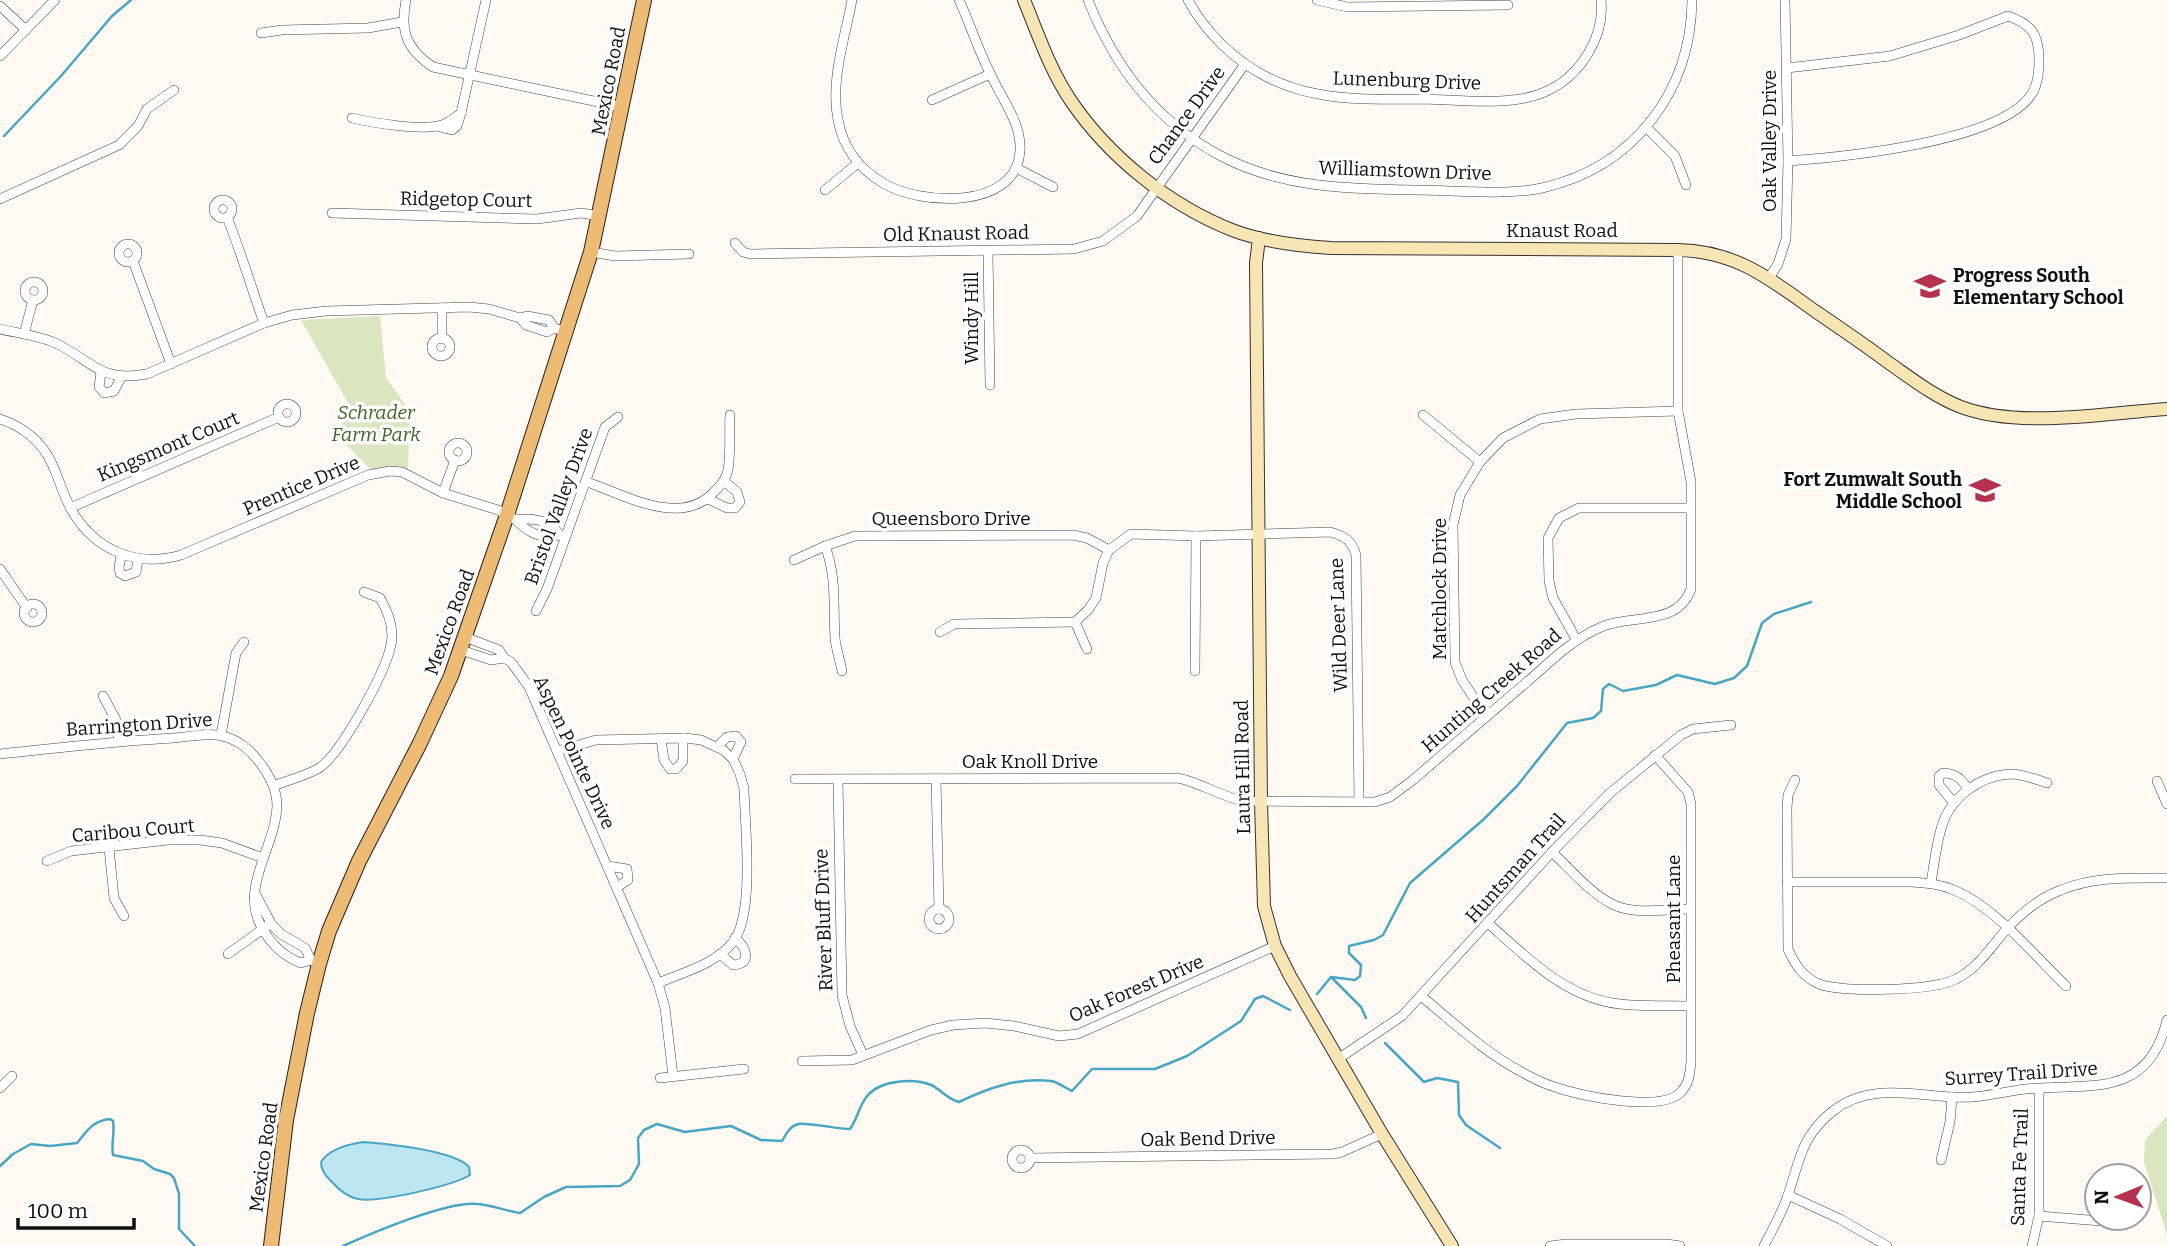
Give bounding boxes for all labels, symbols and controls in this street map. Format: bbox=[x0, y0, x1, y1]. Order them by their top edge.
street label: Mexico Road bbox=[587, 24, 630, 138]
street label: Chance Drive bbox=[1143, 61, 1230, 169]
street label: Lunenburg Drive bbox=[1332, 66, 1482, 95]
street label: Oak Valley Drive bbox=[1758, 70, 1781, 212]
street label: Williamstown Drive bbox=[1318, 156, 1492, 185]
street label: Ridgetop Court bbox=[400, 187, 532, 212]
street label: Knaust Road bbox=[1506, 219, 1618, 242]
street label: Old Knaust Road bbox=[883, 221, 1029, 246]
place label: Progress South Elementary School bbox=[1953, 264, 2124, 309]
school or university icon: Progress South Elementary School bbox=[1913, 269, 1947, 303]
street label: Windy Hill bbox=[960, 272, 983, 364]
park label: Schrader Farm Park bbox=[331, 401, 421, 446]
street label: Kingsmont Court bbox=[94, 406, 243, 487]
street label: Bristol Valley Drive bbox=[519, 425, 598, 588]
street label: Prentice Drive bbox=[239, 451, 363, 520]
place label: Fort Zumwalt South Middle School bbox=[1784, 468, 1962, 513]
school or university icon: Fort Zumwalt South Middle School bbox=[1968, 473, 2002, 507]
street label: Queensboro Drive bbox=[871, 507, 1031, 530]
street label: Matchlock Drive bbox=[1428, 518, 1451, 660]
street label: Wild Deer Lane bbox=[1325, 557, 1352, 693]
street label: Mexico Road bbox=[420, 566, 479, 678]
street label: Hunting Creek Road bbox=[1417, 623, 1566, 757]
street label: Aspen Pointe Drive bbox=[529, 672, 620, 833]
street label: Laura Hill Road bbox=[1230, 699, 1255, 834]
street label: Barrington Drive bbox=[65, 708, 213, 741]
street label: Oak Knoll Drive bbox=[962, 750, 1098, 773]
street label: Huntsman Trail bbox=[1460, 809, 1570, 928]
street label: Caribou Court bbox=[71, 814, 196, 847]
street label: River Bluff Drive bbox=[810, 848, 837, 992]
street label: Pheasant Lane bbox=[1662, 855, 1685, 983]
street label: Oak Forest Drive bbox=[1065, 950, 1207, 1027]
street label: Surrey Trail Drive bbox=[1944, 1057, 2098, 1090]
street label: Mexico Road bbox=[244, 1100, 283, 1214]
street label: Santa Fe Trail bbox=[2006, 1108, 2033, 1227]
street label: Oak Bend Drive bbox=[1140, 1126, 1276, 1151]
north arrow bbox=[2083, 1162, 2153, 1232]
scale bar bbox=[18, 1186, 133, 1230]
text: N bbox=[2090, 1189, 2113, 1205]
text: 100 m bbox=[28, 1198, 88, 1224]

